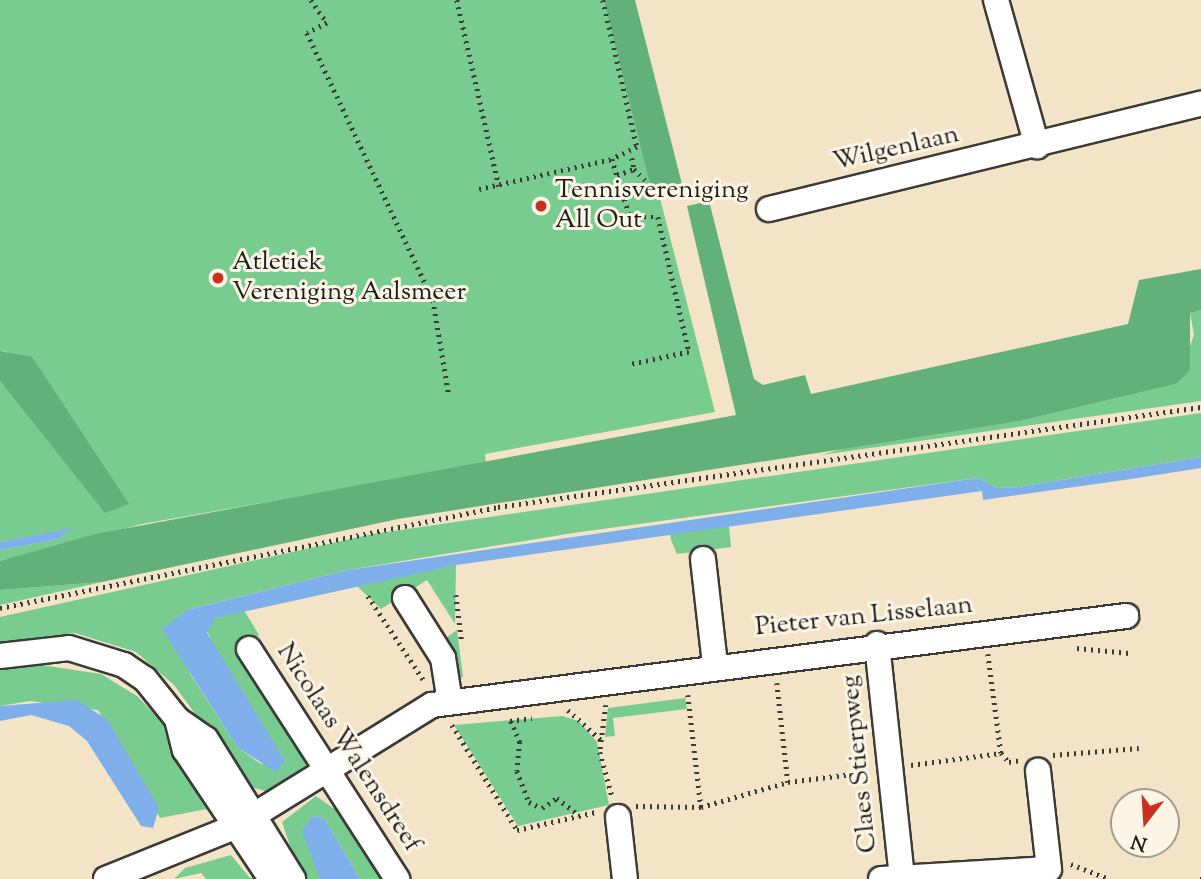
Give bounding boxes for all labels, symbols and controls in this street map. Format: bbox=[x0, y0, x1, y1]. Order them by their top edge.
street label: Wilgenlaan bbox=[830, 119, 962, 179]
place label: Tennisvereniging All Out bbox=[555, 175, 749, 236]
marker: Tennisvereniging All Out bbox=[533, 198, 549, 214]
place label: Atletiek Vereniging Aalsmeer bbox=[232, 247, 466, 308]
marker: Atletiek Vereniging Aalsmeer bbox=[210, 270, 226, 286]
street label: Pieter van Lisselaan bbox=[754, 590, 974, 644]
street label: Nicolaas Walensdreef bbox=[269, 638, 427, 858]
street label: Claes Stierpweg bbox=[835, 674, 885, 854]
north arrow bbox=[1110, 788, 1180, 858]
text: N bbox=[1128, 827, 1151, 857]

